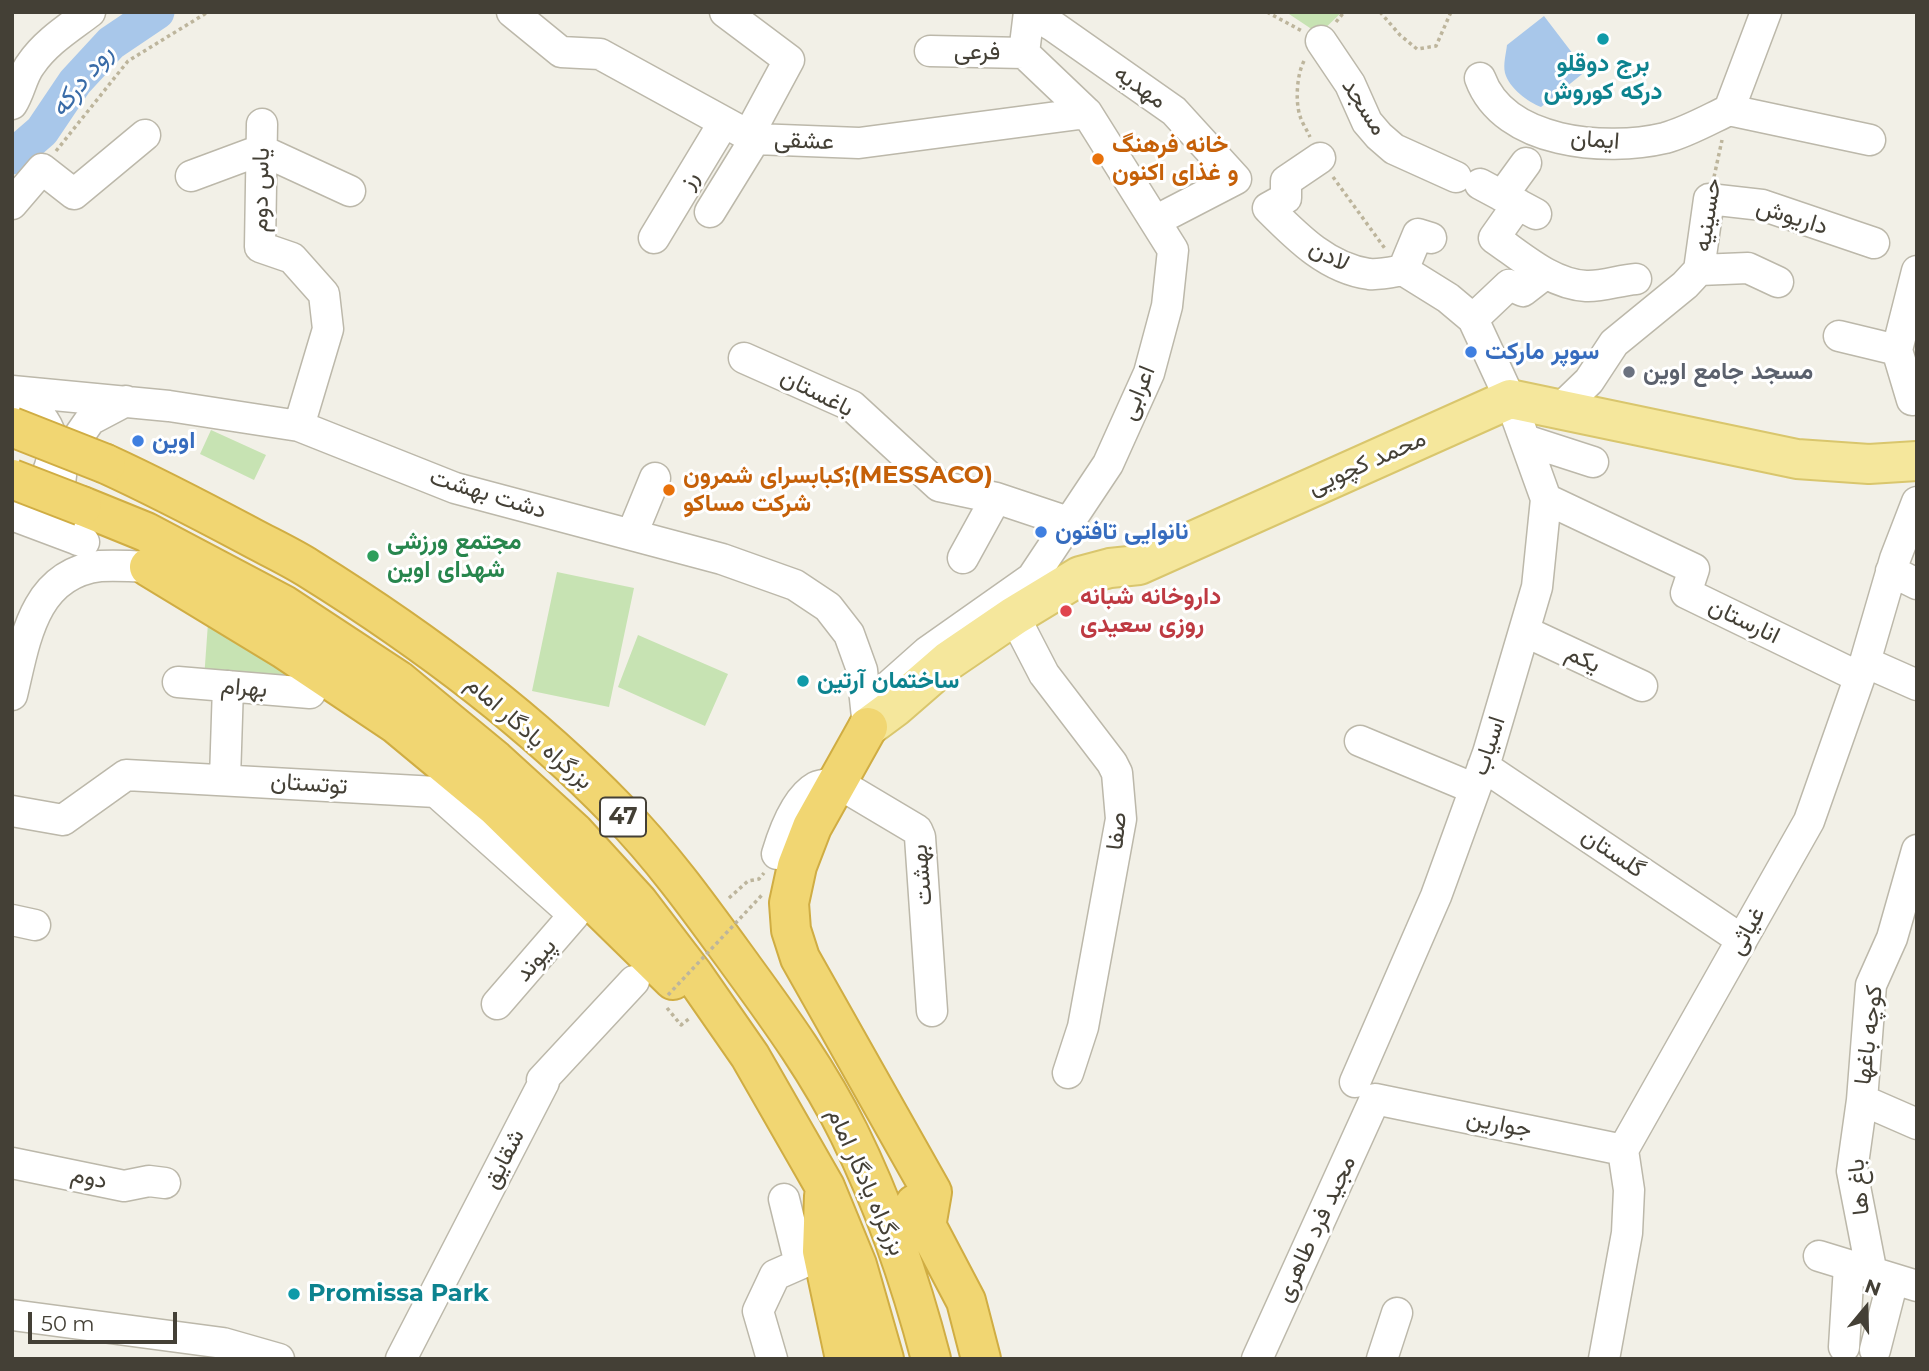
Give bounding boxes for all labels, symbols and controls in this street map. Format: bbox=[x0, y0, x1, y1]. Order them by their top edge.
marker: برج دوقلو درکه کوروش bbox=[1595, 31, 1611, 47]
street label: فرعی bbox=[954, 37, 1000, 67]
water label: رود درکه bbox=[44, 39, 120, 123]
place label: برج دوقلو درکه کوروش bbox=[1544, 50, 1662, 106]
street label: مهدیه bbox=[1108, 59, 1172, 115]
street label: مسجد bbox=[1335, 73, 1393, 141]
street label: ایمان bbox=[1569, 124, 1621, 156]
street label: عشقی bbox=[773, 126, 835, 156]
place label: خانه فرهنگ و غذای اکنون bbox=[1112, 131, 1239, 187]
street label: یاس دوم bbox=[246, 147, 276, 233]
marker: خانه فرهنگ و غذای اکنون bbox=[1090, 151, 1106, 167]
street label: رز bbox=[673, 166, 705, 194]
street label: حسینیه bbox=[1688, 176, 1728, 254]
street label: داریوش bbox=[1753, 193, 1831, 241]
street label: لادن bbox=[1304, 234, 1354, 278]
place label: سوپر مارکت bbox=[1485, 338, 1599, 366]
marker: سوپر مارکت bbox=[1463, 344, 1479, 360]
place label: مسجد جامع اوین bbox=[1643, 358, 1813, 386]
street label: باغستان bbox=[776, 362, 858, 424]
street label: اعرابی bbox=[1114, 362, 1162, 424]
marker: مسجد جامع اوین bbox=[1621, 364, 1637, 380]
street label: محمد کچویی bbox=[1304, 424, 1430, 502]
place label: اوین bbox=[152, 427, 195, 455]
marker: اوین bbox=[130, 433, 146, 449]
place label: کبابسرای شمرون;(MESSACO) شرکت مساکو bbox=[683, 462, 993, 518]
street label: دشت بهشت bbox=[426, 463, 550, 525]
marker: کبابسرای شمرون;(MESSACO) شرکت مساکو bbox=[661, 482, 677, 498]
place label: نانوایی تافتون bbox=[1055, 518, 1189, 546]
marker: نانوایی تافتون bbox=[1033, 524, 1049, 540]
place label: مجتمع ورزشی شهدای اوین bbox=[387, 528, 521, 584]
marker: مجتمع ورزشی شهدای اوین bbox=[365, 548, 381, 564]
place label: داروخانه شبانه روزی سعیدی bbox=[1080, 583, 1221, 639]
street label: انارستان bbox=[1704, 591, 1784, 651]
marker: داروخانه شبانه روزی سعیدی bbox=[1058, 603, 1074, 619]
street label: یکم bbox=[1561, 639, 1605, 679]
place label: ساختمان آرتین bbox=[817, 667, 959, 695]
street label: بزرگراه یادگار امام bbox=[460, 670, 598, 796]
street label: بهرام bbox=[220, 672, 268, 704]
marker: ساختمان آرتین bbox=[795, 673, 811, 689]
street label: اسیاب bbox=[1466, 713, 1512, 779]
street label: توتستان bbox=[269, 767, 349, 801]
road number: 47 bbox=[600, 797, 646, 836]
street label: صفا bbox=[1101, 810, 1133, 852]
street label: گلستان bbox=[1576, 821, 1650, 885]
street label: بهشت bbox=[905, 843, 939, 907]
street label: غیاثی bbox=[1722, 902, 1772, 960]
street label: پیوند bbox=[509, 932, 563, 988]
street label: کوچه باغها bbox=[1849, 983, 1889, 1087]
street label: بزرگراه یادگار امام bbox=[821, 1104, 911, 1260]
street label: جوارین bbox=[1464, 1104, 1534, 1144]
street label: شقایق bbox=[477, 1124, 531, 1194]
street label: مجید فرد طاهری bbox=[1270, 1151, 1362, 1307]
street label: باغ ها bbox=[1842, 1157, 1876, 1217]
street label: دوم bbox=[68, 1160, 110, 1196]
north arrow bbox=[1831, 1273, 1901, 1343]
text: N bbox=[1862, 1274, 1884, 1301]
place label: Promissa Park bbox=[308, 1280, 489, 1308]
marker: Promissa Park bbox=[286, 1286, 302, 1302]
scale bar bbox=[32, 1298, 180, 1342]
text: 50 m bbox=[41, 1311, 95, 1336]

